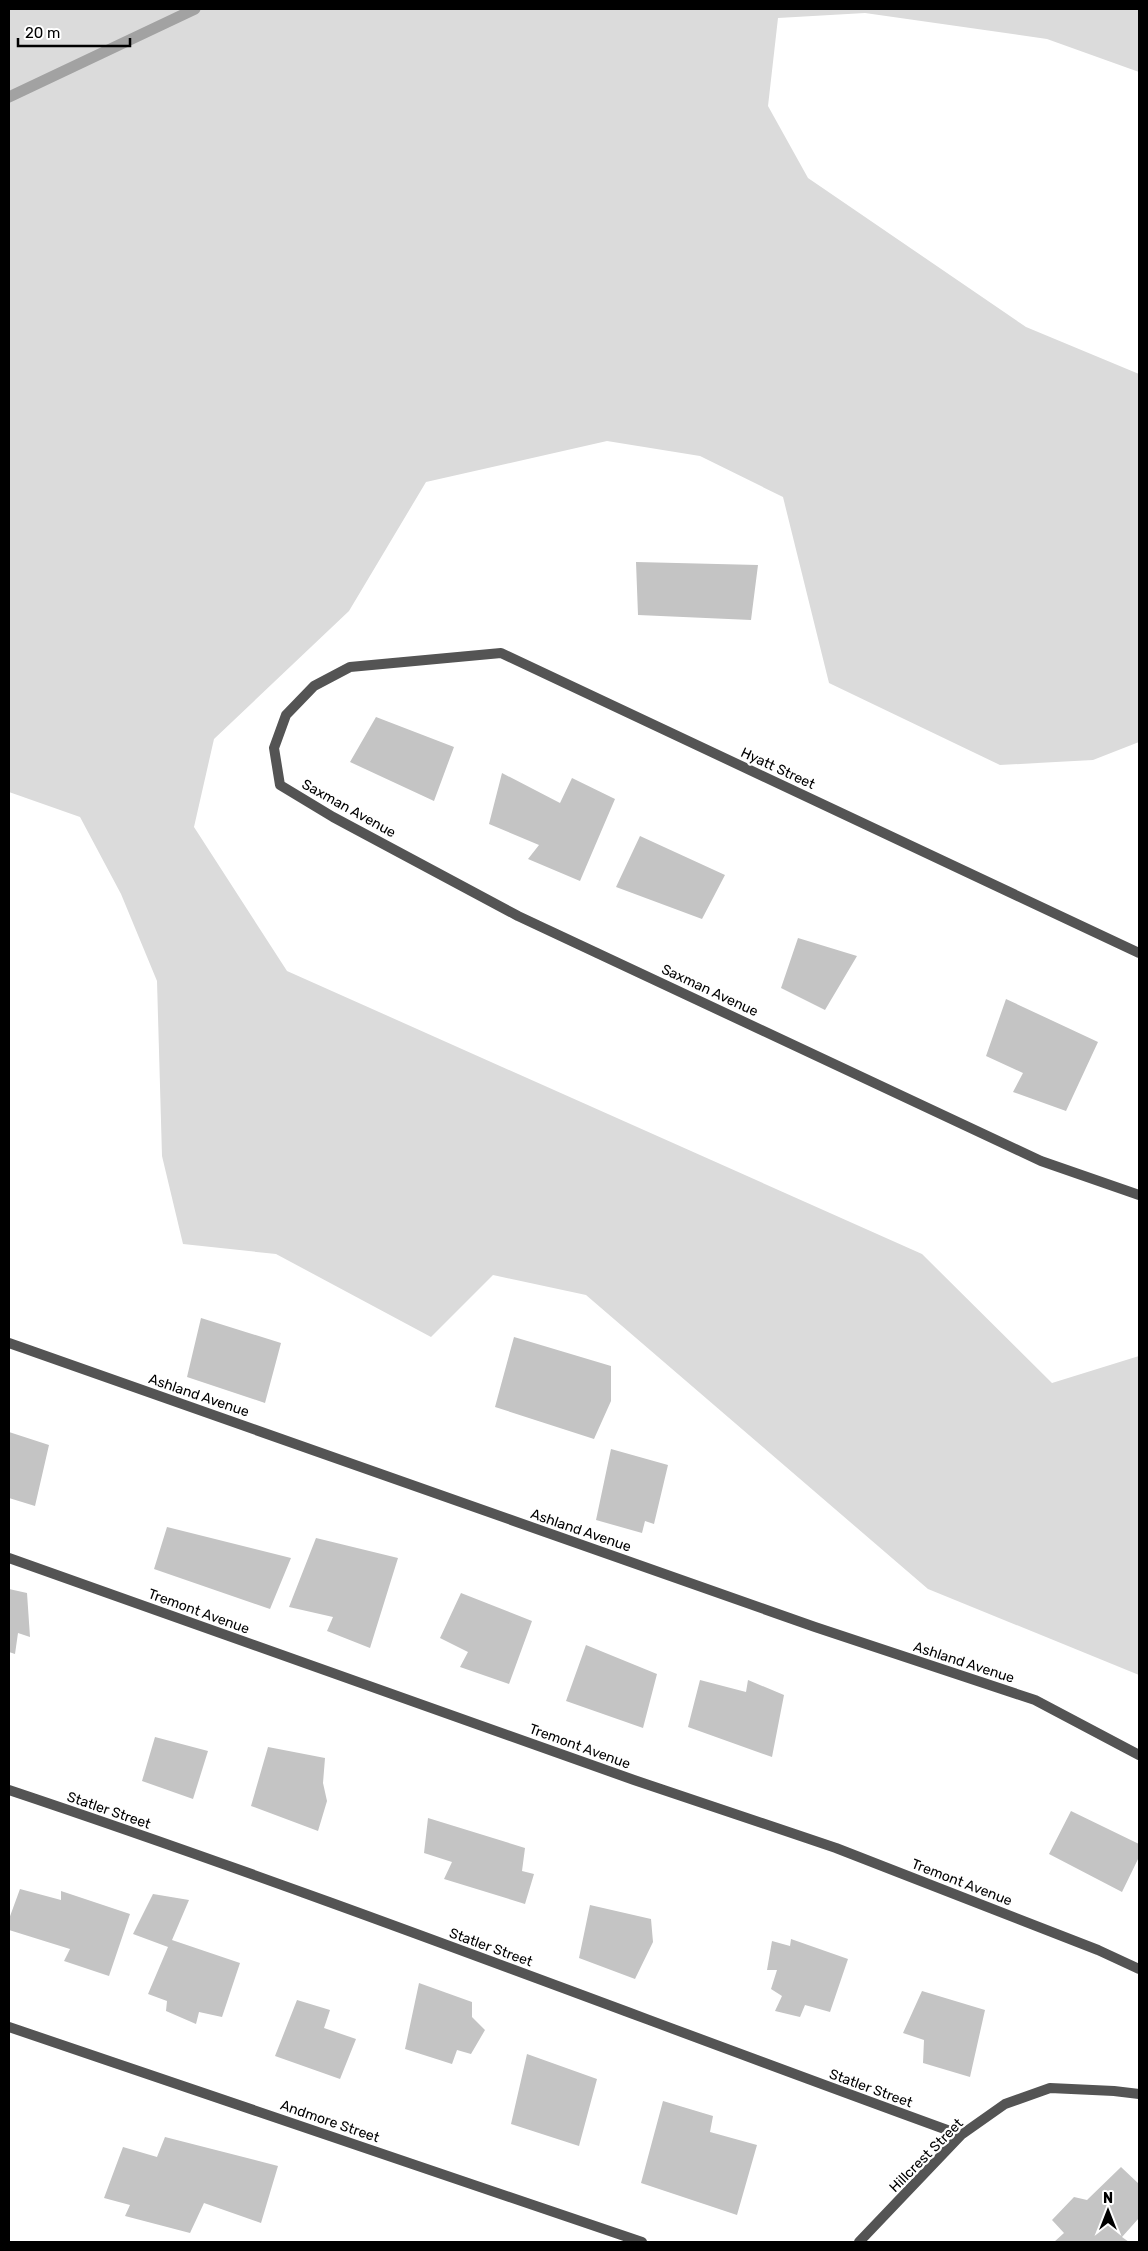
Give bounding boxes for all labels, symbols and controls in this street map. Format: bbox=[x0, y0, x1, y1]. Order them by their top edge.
scale bar bbox=[18, 15, 130, 47]
text: 20 m bbox=[25, 24, 60, 42]
street label: Hyatt Street bbox=[738, 744, 818, 793]
street label: Saxman Avenue bbox=[299, 776, 399, 841]
street label: Saxman Avenue bbox=[659, 961, 761, 1020]
street label: Ashland Avenue bbox=[146, 1370, 251, 1421]
street label: Ashland Avenue bbox=[528, 1505, 633, 1556]
street label: Tremont Avenue bbox=[146, 1585, 252, 1638]
street label: Ashland Avenue bbox=[911, 1638, 1017, 1687]
street label: Tremont Avenue bbox=[527, 1720, 633, 1773]
street label: Statler Street bbox=[65, 1788, 153, 1833]
street label: Tremont Avenue bbox=[909, 1855, 1015, 1910]
street label: Statler Street bbox=[447, 1925, 535, 1971]
street label: Statler Street bbox=[827, 2066, 915, 2112]
street label: Andmore Street bbox=[278, 2097, 382, 2147]
street label: Hillcrest Street bbox=[886, 2115, 967, 2196]
north arrow bbox=[1083, 2186, 1133, 2236]
text: N bbox=[1103, 2190, 1113, 2207]

